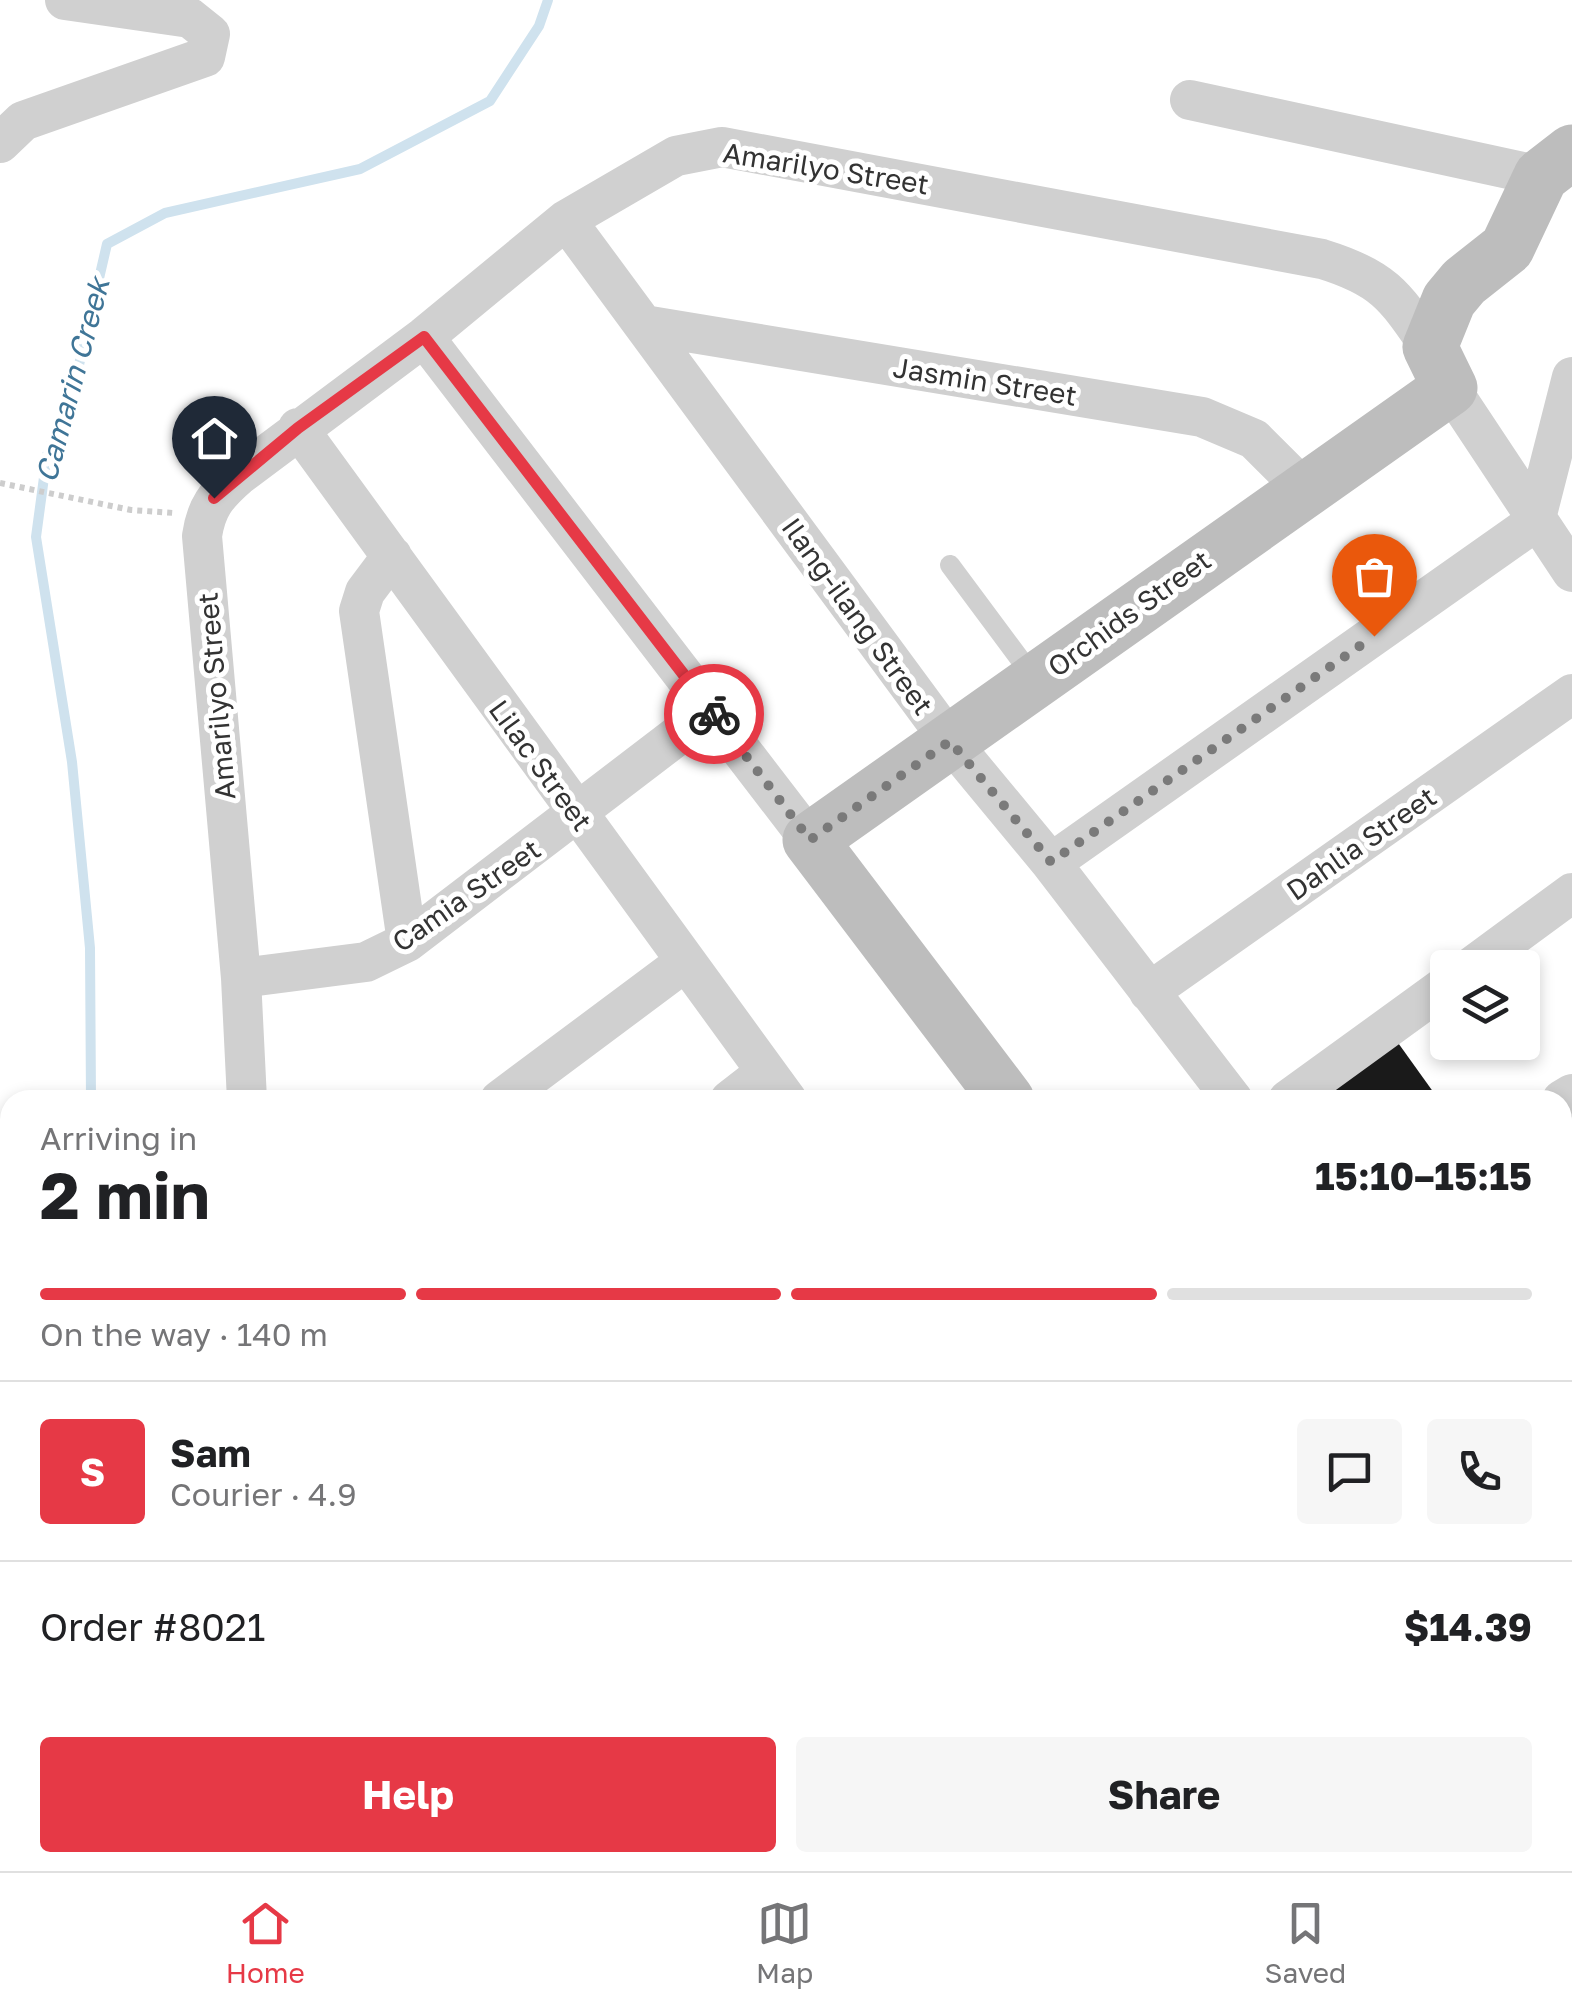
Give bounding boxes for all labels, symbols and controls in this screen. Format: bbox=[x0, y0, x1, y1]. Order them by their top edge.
street label: Amarilyo Street bbox=[721, 135, 931, 201]
water label: Camarin Creek bbox=[27, 271, 117, 486]
street label: Jasmin Street bbox=[891, 350, 1079, 412]
pin bbox=[172, 396, 257, 499]
icon: home bbox=[187, 411, 242, 466]
street label: Ilang-ilang Street bbox=[776, 511, 940, 721]
pin bbox=[1332, 534, 1417, 637]
street label: Orchids Street bbox=[1041, 543, 1217, 683]
icon: bag bbox=[1347, 549, 1402, 604]
street label: Amarilyo Street bbox=[190, 591, 242, 801]
courier bbox=[664, 664, 764, 764]
icon: bike bbox=[687, 687, 742, 742]
street label: Lilac Street bbox=[483, 693, 599, 837]
street label: Dahlia Street bbox=[1280, 779, 1442, 907]
street label: Camia Street bbox=[386, 832, 546, 958]
map controls bbox=[1430, 950, 1540, 1060]
button: layers bbox=[1430, 950, 1540, 1060]
text: Arriving in bbox=[40, 1119, 197, 1157]
text: 15:10–15:15 bbox=[1315, 1153, 1532, 1198]
text: 2 min bbox=[40, 1155, 210, 1233]
text: On the way · 140 m bbox=[40, 1315, 328, 1353]
button: chat bbox=[1297, 1419, 1402, 1524]
button: phone bbox=[1427, 1419, 1532, 1524]
text: Sam bbox=[170, 1430, 251, 1475]
text: S bbox=[80, 1449, 105, 1494]
text: Courier · 4.9 bbox=[170, 1475, 357, 1513]
text: Order #8021 bbox=[40, 1604, 265, 1649]
text: $14.39 bbox=[1404, 1604, 1532, 1649]
button: Help bbox=[40, 1737, 776, 1852]
button: Share bbox=[796, 1737, 1532, 1852]
tab: Home bbox=[226, 1896, 305, 1989]
tab: Map bbox=[756, 1896, 813, 1989]
tab: Saved bbox=[1265, 1896, 1346, 1989]

